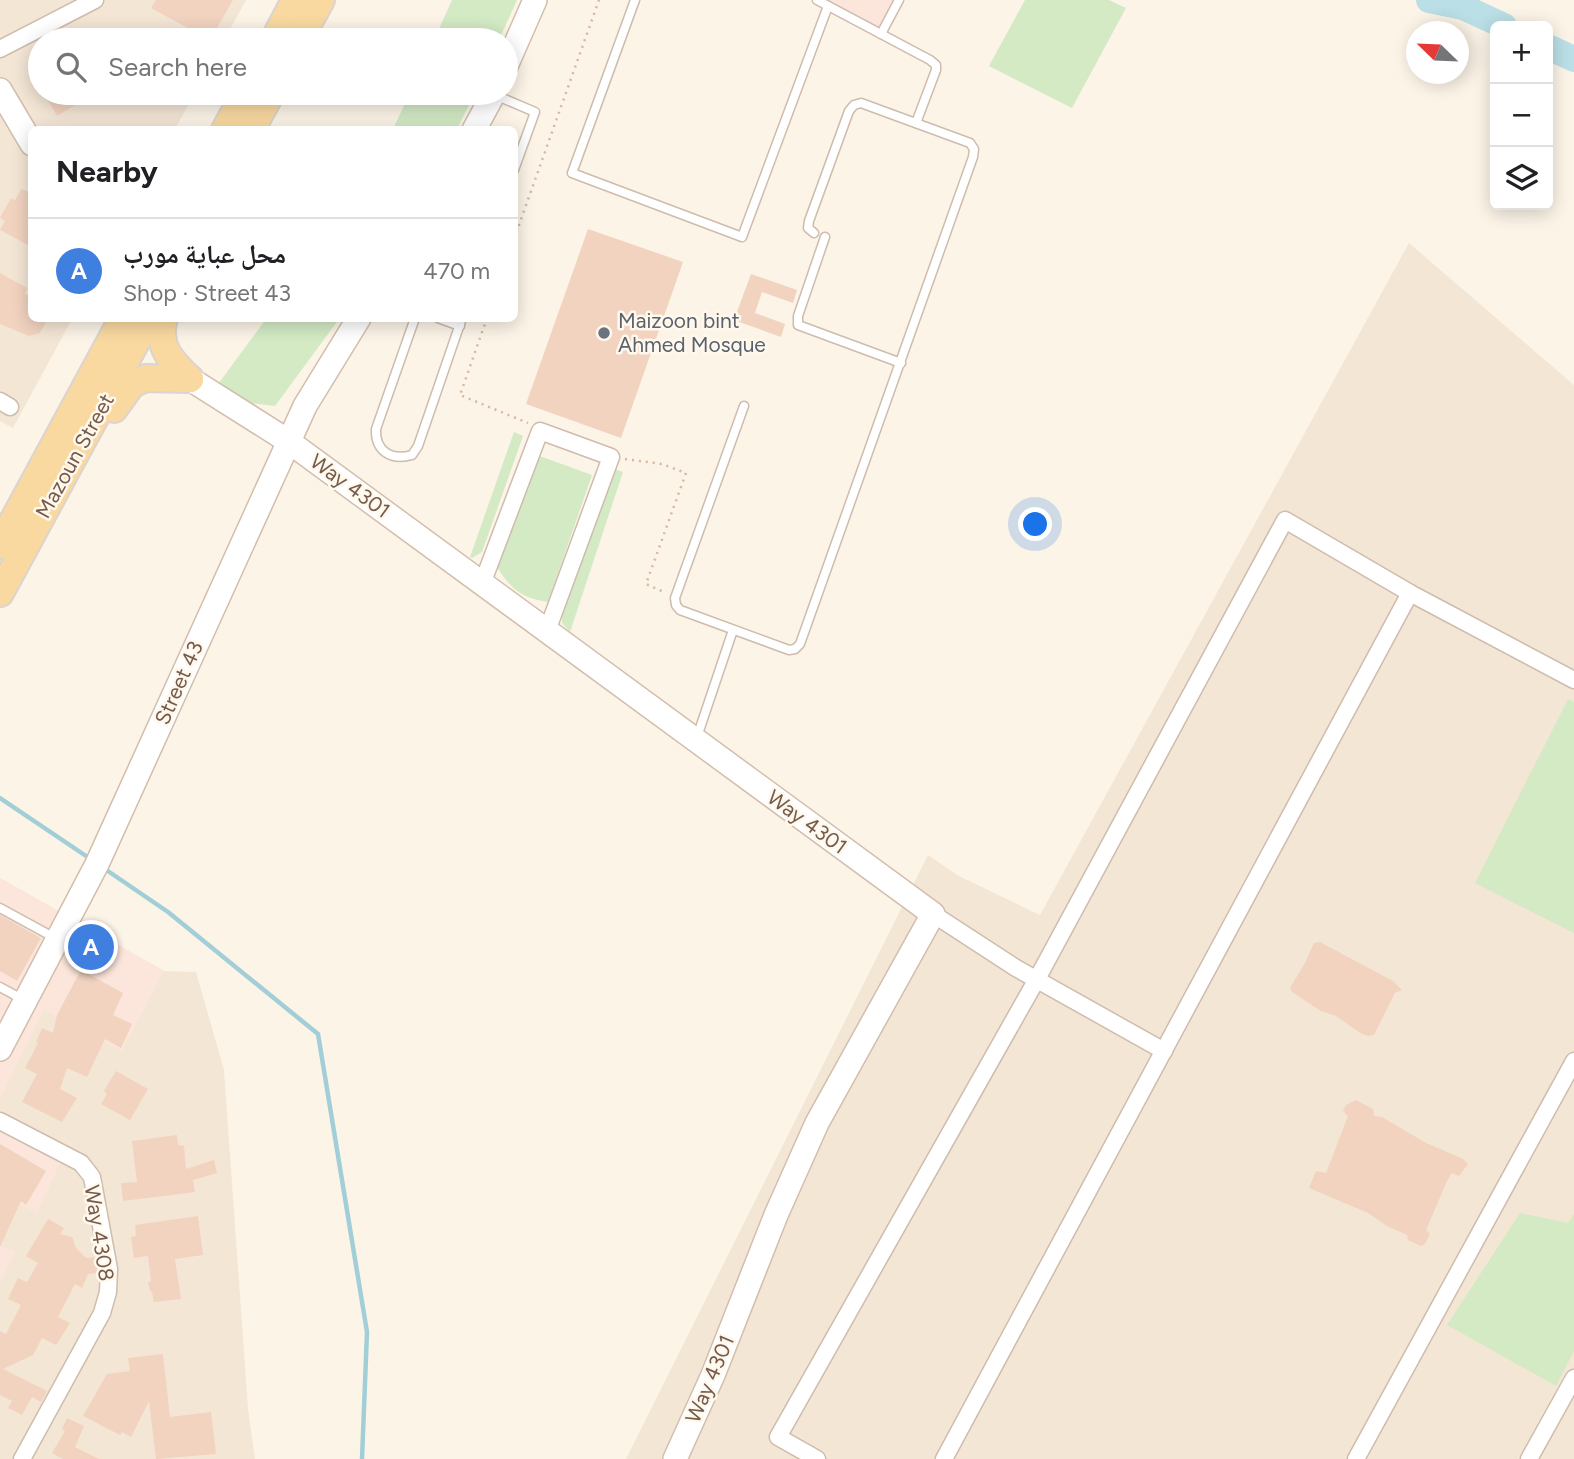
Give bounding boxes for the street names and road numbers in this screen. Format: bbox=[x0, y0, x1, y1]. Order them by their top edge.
street label: Mazoun Street bbox=[30, 389, 119, 522]
street label: Way 4301 bbox=[305, 448, 395, 523]
street label: Street 43 bbox=[149, 637, 208, 728]
street label: Way 4301 bbox=[762, 784, 852, 859]
street label: Way 4308 bbox=[80, 1183, 119, 1283]
street label: Way 4301 bbox=[680, 1331, 739, 1426]

